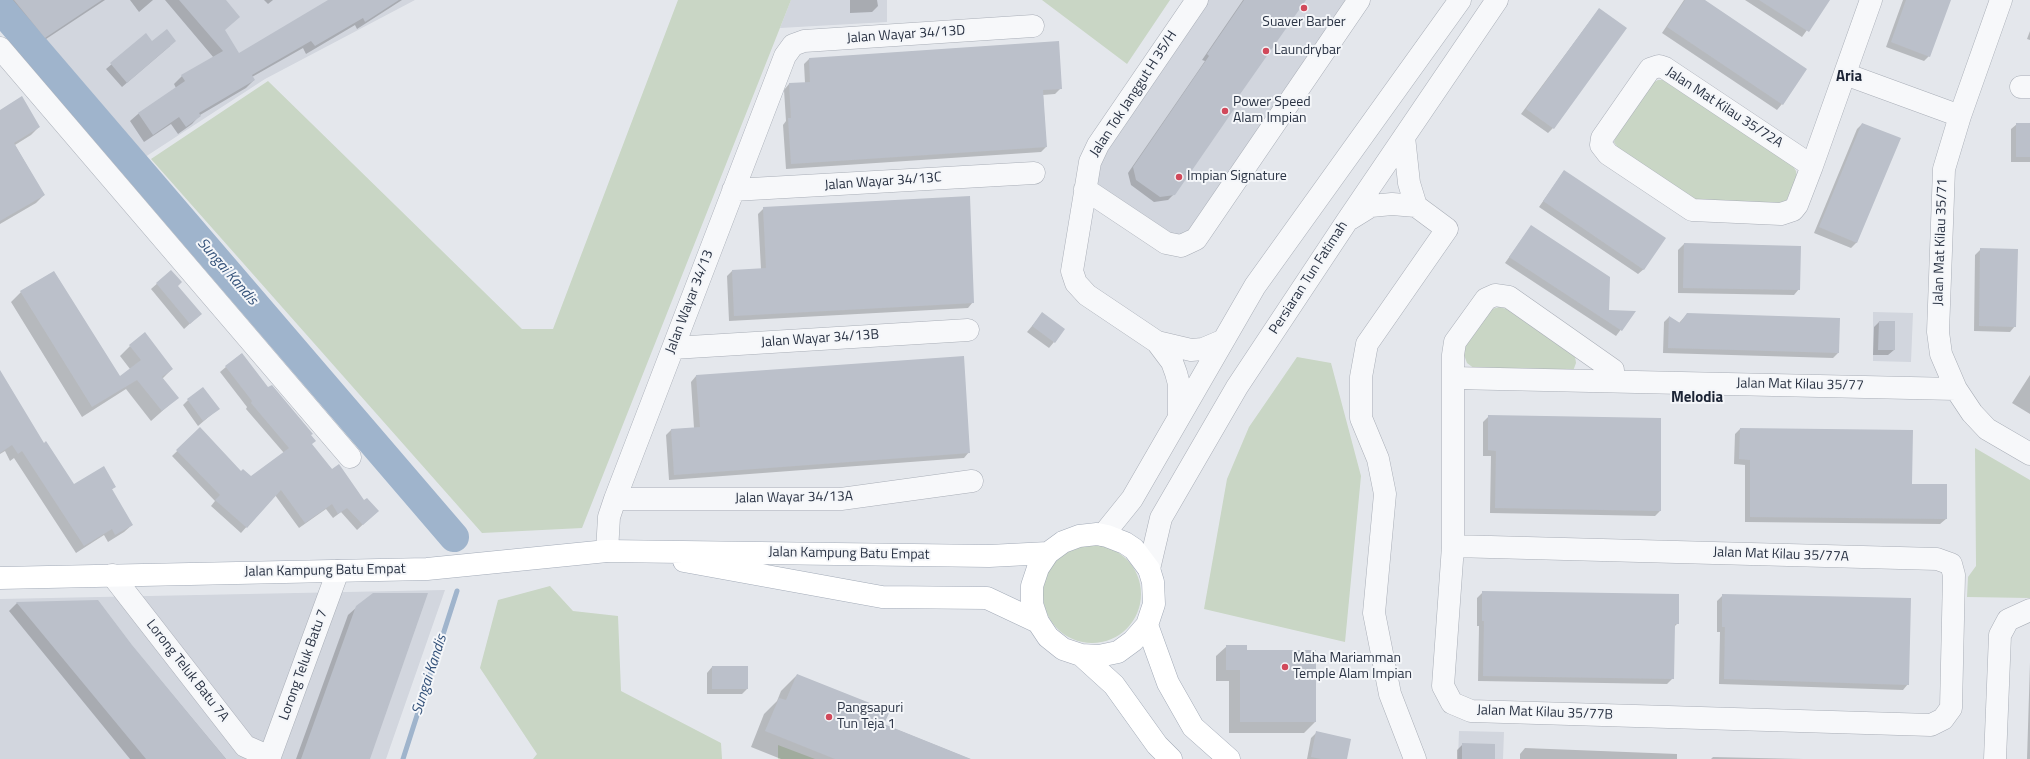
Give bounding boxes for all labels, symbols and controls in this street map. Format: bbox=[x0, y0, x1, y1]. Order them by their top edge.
marker: Suaver Barber bbox=[1299, 3, 1309, 13]
place label: Suaver Barber bbox=[1262, 15, 1346, 31]
street label: Jalan Wayar 34/13D bbox=[846, 22, 966, 48]
street label: Jalan Tok Janggut H 35/H bbox=[1087, 28, 1181, 160]
place label: Laundrybar bbox=[1274, 43, 1341, 59]
marker: Laundrybar bbox=[1261, 46, 1271, 56]
street label: Jalan Mat Kilau 35/72A bbox=[1662, 64, 1786, 152]
district label: Aria bbox=[1836, 68, 1862, 86]
place label: Power Speed Alam Impian bbox=[1233, 95, 1311, 128]
marker: Power Speed Alam Impian bbox=[1220, 106, 1230, 116]
place label: Impian Signature bbox=[1187, 169, 1287, 185]
street label: Jalan Wayar 34/13C bbox=[824, 170, 942, 194]
marker: Impian Signature bbox=[1174, 172, 1184, 182]
street label: Jalan Mat Kilau 35/71 bbox=[1930, 178, 1952, 306]
street label: Persiaran Tun Fatimah bbox=[1266, 218, 1352, 338]
water label: Sungai Kandis bbox=[193, 235, 261, 309]
street label: Jalan Wayar 34/13 bbox=[662, 248, 718, 356]
street label: Jalan Wayar 34/13B bbox=[760, 326, 880, 352]
street label: Jalan Mat Kilau 35/77 bbox=[1736, 375, 1864, 395]
district label: Melodia bbox=[1671, 389, 1723, 407]
street label: Jalan Wayar 34/13A bbox=[735, 489, 853, 507]
street label: Jalan Kampung Batu Empat bbox=[768, 544, 930, 564]
street label: Jalan Mat Kilau 35/77A bbox=[1713, 544, 1849, 566]
street label: Jalan Kampung Batu Empat bbox=[244, 561, 406, 581]
street label: Lorong Teluk Batu 7 bbox=[276, 607, 332, 723]
street label: Lorong Teluk Batu 7A bbox=[142, 617, 232, 725]
water label: Sungai Kandis bbox=[409, 633, 451, 717]
place label: Maha Mariamman Temple Alam Impian bbox=[1293, 651, 1412, 684]
marker: Maha Mariamman Temple Alam Impian bbox=[1280, 662, 1290, 672]
place label: Pangsapuri Tun Teja 1 bbox=[837, 701, 903, 734]
street label: Jalan Mat Kilau 35/77B bbox=[1477, 702, 1613, 724]
marker: Pangsapuri Tun Teja 1 bbox=[824, 712, 834, 722]

